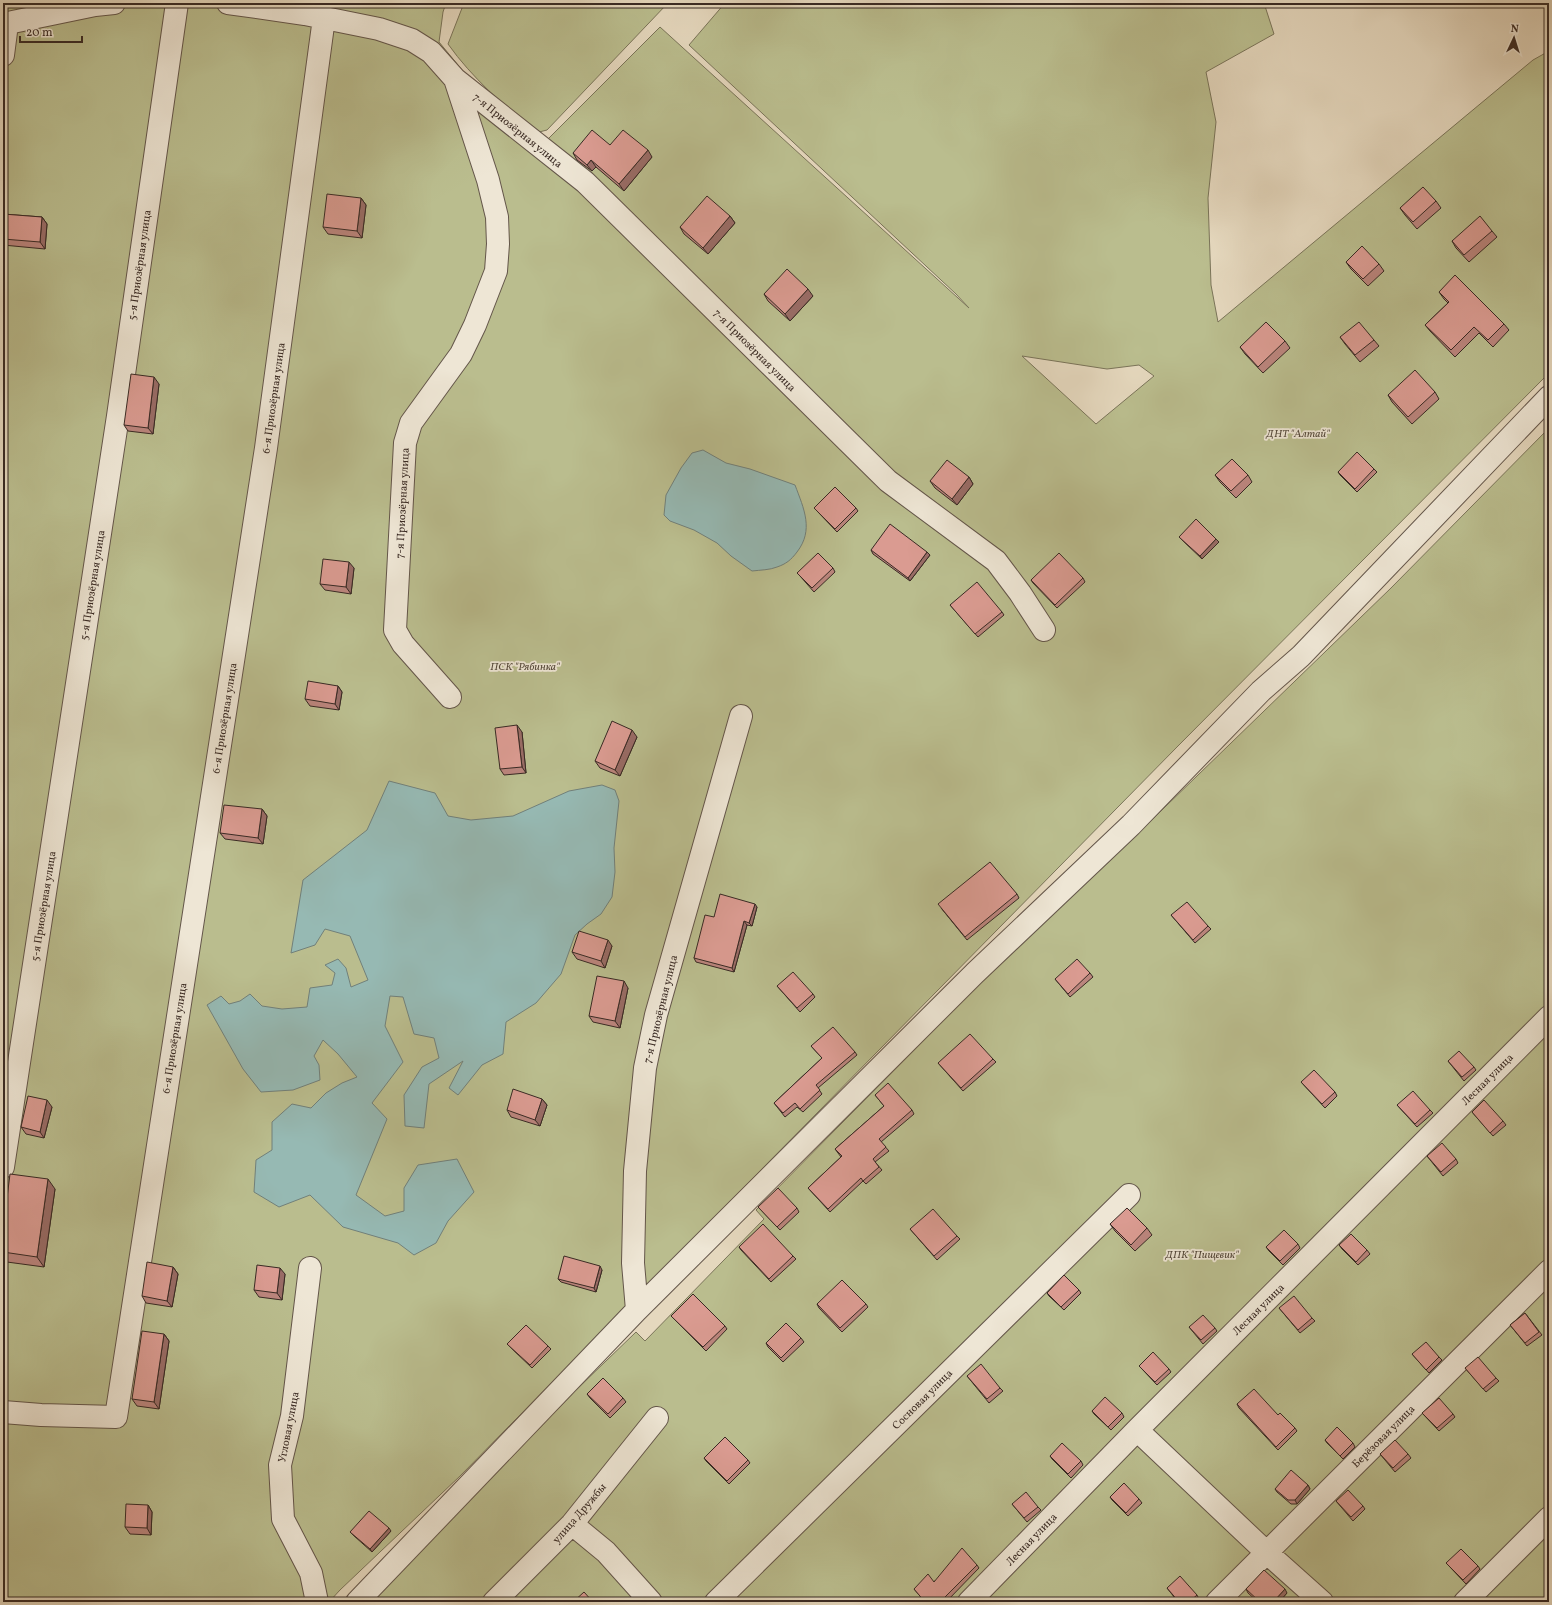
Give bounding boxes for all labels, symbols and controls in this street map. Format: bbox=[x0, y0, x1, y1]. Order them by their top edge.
scale bar bbox=[20, 18, 82, 44]
north arrow bbox=[1494, 18, 1534, 58]
text: N bbox=[1510, 22, 1519, 37]
text: 20 m bbox=[26, 25, 53, 41]
street label: 7-я Приозёрная улица bbox=[469, 90, 565, 172]
street label: 5-я Приозёрная улица bbox=[125, 208, 156, 321]
street label: 7-я Приозёрная улица bbox=[709, 306, 799, 396]
street label: 6-я Приозёрная улица bbox=[259, 341, 290, 455]
park label: ДНТ "Алтай" bbox=[1265, 427, 1330, 442]
street label: 7-я Приозёрная улица bbox=[393, 447, 414, 559]
street label: 5-я Приозёрная улица bbox=[77, 528, 110, 641]
park label: ПСК "Рябинка" bbox=[490, 660, 560, 675]
street label: 6-я Приозёрная улица bbox=[209, 661, 242, 775]
street label: 5-я Приозёрная улица bbox=[28, 849, 61, 962]
street label: 7-я Приозёрная улица bbox=[641, 953, 682, 1065]
street label: 6-я Приозёрная улица bbox=[159, 981, 192, 1095]
street label: Лесная улица bbox=[1459, 1050, 1518, 1109]
park label: ДПК "Пищевик" bbox=[1164, 1248, 1239, 1263]
street label: Лесная улица bbox=[1230, 1280, 1289, 1339]
street label: Сосновая улица bbox=[890, 1366, 957, 1434]
street label: Угловая улица bbox=[275, 1390, 304, 1464]
street label: Берёзовая улица bbox=[1349, 1402, 1419, 1472]
street label: улица Дружбы bbox=[550, 1480, 611, 1547]
street label: Лесная улица bbox=[1003, 1510, 1061, 1570]

